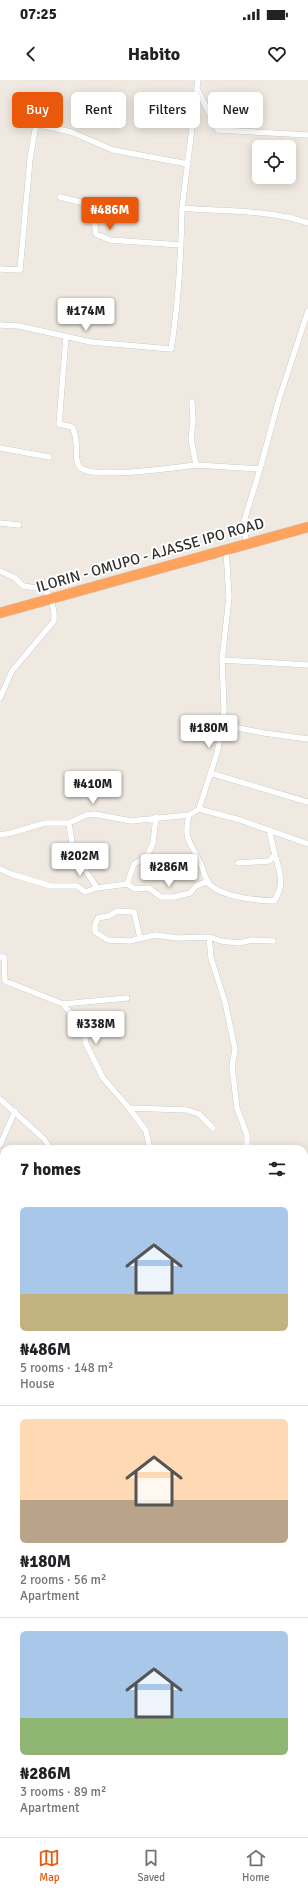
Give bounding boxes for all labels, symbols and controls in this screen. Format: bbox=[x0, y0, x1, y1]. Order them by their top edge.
text: 07:25 bbox=[20, 5, 57, 23]
icon: back bbox=[20, 43, 42, 65]
text: Habito bbox=[128, 43, 180, 65]
icon: heart bbox=[266, 43, 288, 65]
chip: Buy bbox=[12, 92, 63, 128]
chip: Rent bbox=[71, 92, 126, 128]
chip: Filters bbox=[134, 92, 200, 128]
chip: New bbox=[208, 92, 263, 128]
map controls bbox=[252, 140, 296, 184]
button: locate bbox=[252, 140, 296, 184]
pin: ₦486M bbox=[82, 197, 138, 231]
text: ₦486M bbox=[91, 202, 129, 218]
pin: ₦174M bbox=[58, 298, 114, 332]
text: ₦174M bbox=[67, 303, 105, 319]
street label: ILORIN - OMUPO - AJASSE IPO ROAD bbox=[34, 514, 266, 596]
pin: ₦180M bbox=[181, 715, 237, 749]
text: ₦180M bbox=[190, 720, 228, 736]
pin: ₦410M bbox=[65, 771, 121, 805]
text: ₦410M bbox=[74, 776, 112, 792]
pin: ₦202M bbox=[52, 843, 108, 877]
text: ₦202M bbox=[61, 848, 99, 864]
pin: ₦286M bbox=[141, 854, 197, 888]
text: ₦286M bbox=[150, 859, 188, 875]
pin: ₦338M bbox=[68, 1011, 124, 1045]
text: ₦338M bbox=[77, 1016, 115, 1032]
icon: filters bbox=[266, 1158, 288, 1180]
text: 7 homes bbox=[20, 1159, 81, 1180]
icon: home bbox=[118, 1233, 190, 1305]
text: ₦486M bbox=[20, 1339, 71, 1360]
text: 5 rooms · 148 m² bbox=[20, 1360, 113, 1376]
text: House bbox=[20, 1376, 55, 1392]
icon: home bbox=[118, 1445, 190, 1517]
text: ₦180M bbox=[20, 1551, 71, 1572]
text: 2 rooms · 56 m² bbox=[20, 1572, 106, 1588]
text: Apartment bbox=[20, 1588, 80, 1604]
icon: home bbox=[118, 1657, 190, 1729]
text: ₦286M bbox=[20, 1763, 71, 1784]
text: 3 rooms · 89 m² bbox=[20, 1784, 106, 1800]
text: Apartment bbox=[20, 1800, 80, 1816]
tab: Map bbox=[38, 1847, 60, 1884]
tab: Saved bbox=[137, 1847, 165, 1884]
tab: Home bbox=[242, 1847, 270, 1884]

